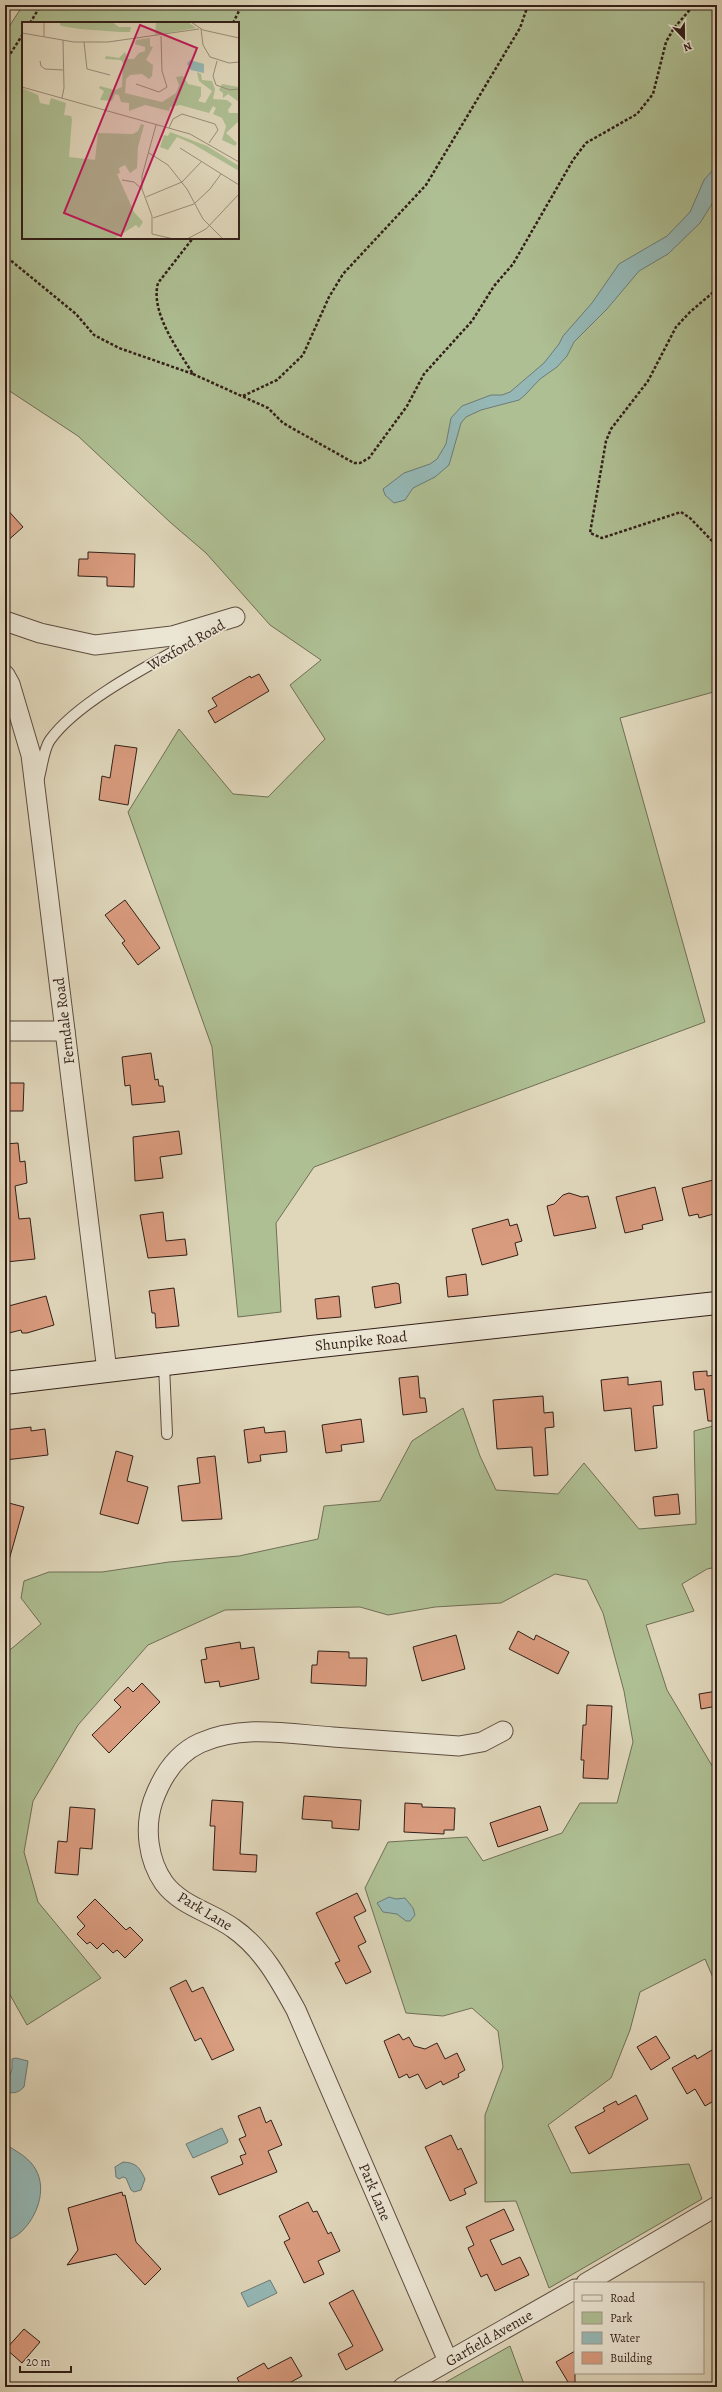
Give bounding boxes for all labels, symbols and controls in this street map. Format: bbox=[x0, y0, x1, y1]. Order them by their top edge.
north arrow bbox=[664, 18, 704, 58]
inset map bbox=[22, 22, 239, 239]
text: N bbox=[681, 38, 694, 55]
street label: Wexford Road bbox=[143, 614, 229, 676]
street label: Ferndale Road bbox=[49, 976, 79, 1066]
street label: Shunpike Road bbox=[314, 1326, 409, 1356]
street label: Park Lane bbox=[174, 1887, 236, 1935]
street label: Park Lane bbox=[354, 2160, 396, 2224]
legend bbox=[574, 2282, 704, 2374]
text: Road bbox=[610, 2290, 636, 2306]
street label: Garfield Avenue bbox=[442, 2305, 536, 2371]
text: Park bbox=[610, 2310, 633, 2326]
text: Water bbox=[609, 2330, 640, 2346]
scale bar bbox=[20, 2348, 71, 2374]
text: Building bbox=[610, 2350, 652, 2366]
text: 20 m bbox=[26, 2354, 50, 2370]

